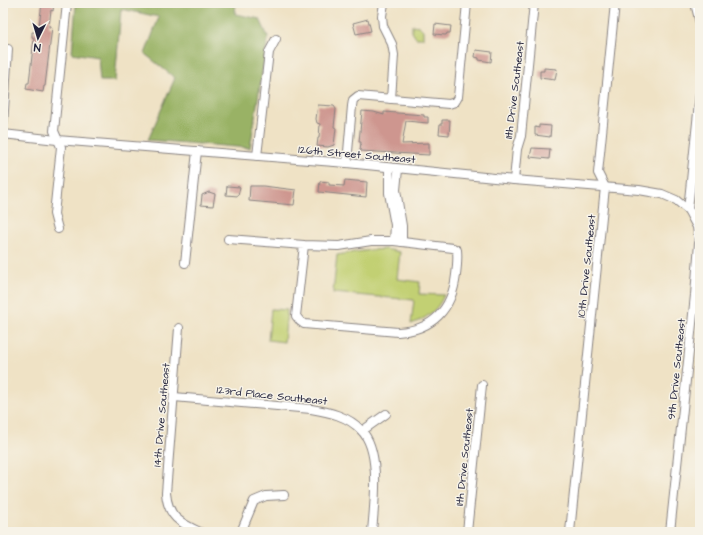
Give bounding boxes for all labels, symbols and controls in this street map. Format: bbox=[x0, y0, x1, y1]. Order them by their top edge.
north arrow bbox=[18, 18, 58, 58]
text: N bbox=[33, 40, 41, 55]
street label: 11th Drive Southeast bbox=[501, 40, 528, 140]
street label: 126th Street Southeast bbox=[298, 142, 417, 167]
street label: 10th Drive Southeast bbox=[574, 213, 599, 318]
street label: 9th Drive Southeast bbox=[664, 317, 689, 420]
street label: 14th Drive Southeast bbox=[149, 362, 174, 468]
street label: 123rd Place Southeast bbox=[216, 382, 329, 409]
street label: 11th Drive Southeast bbox=[452, 407, 477, 507]

